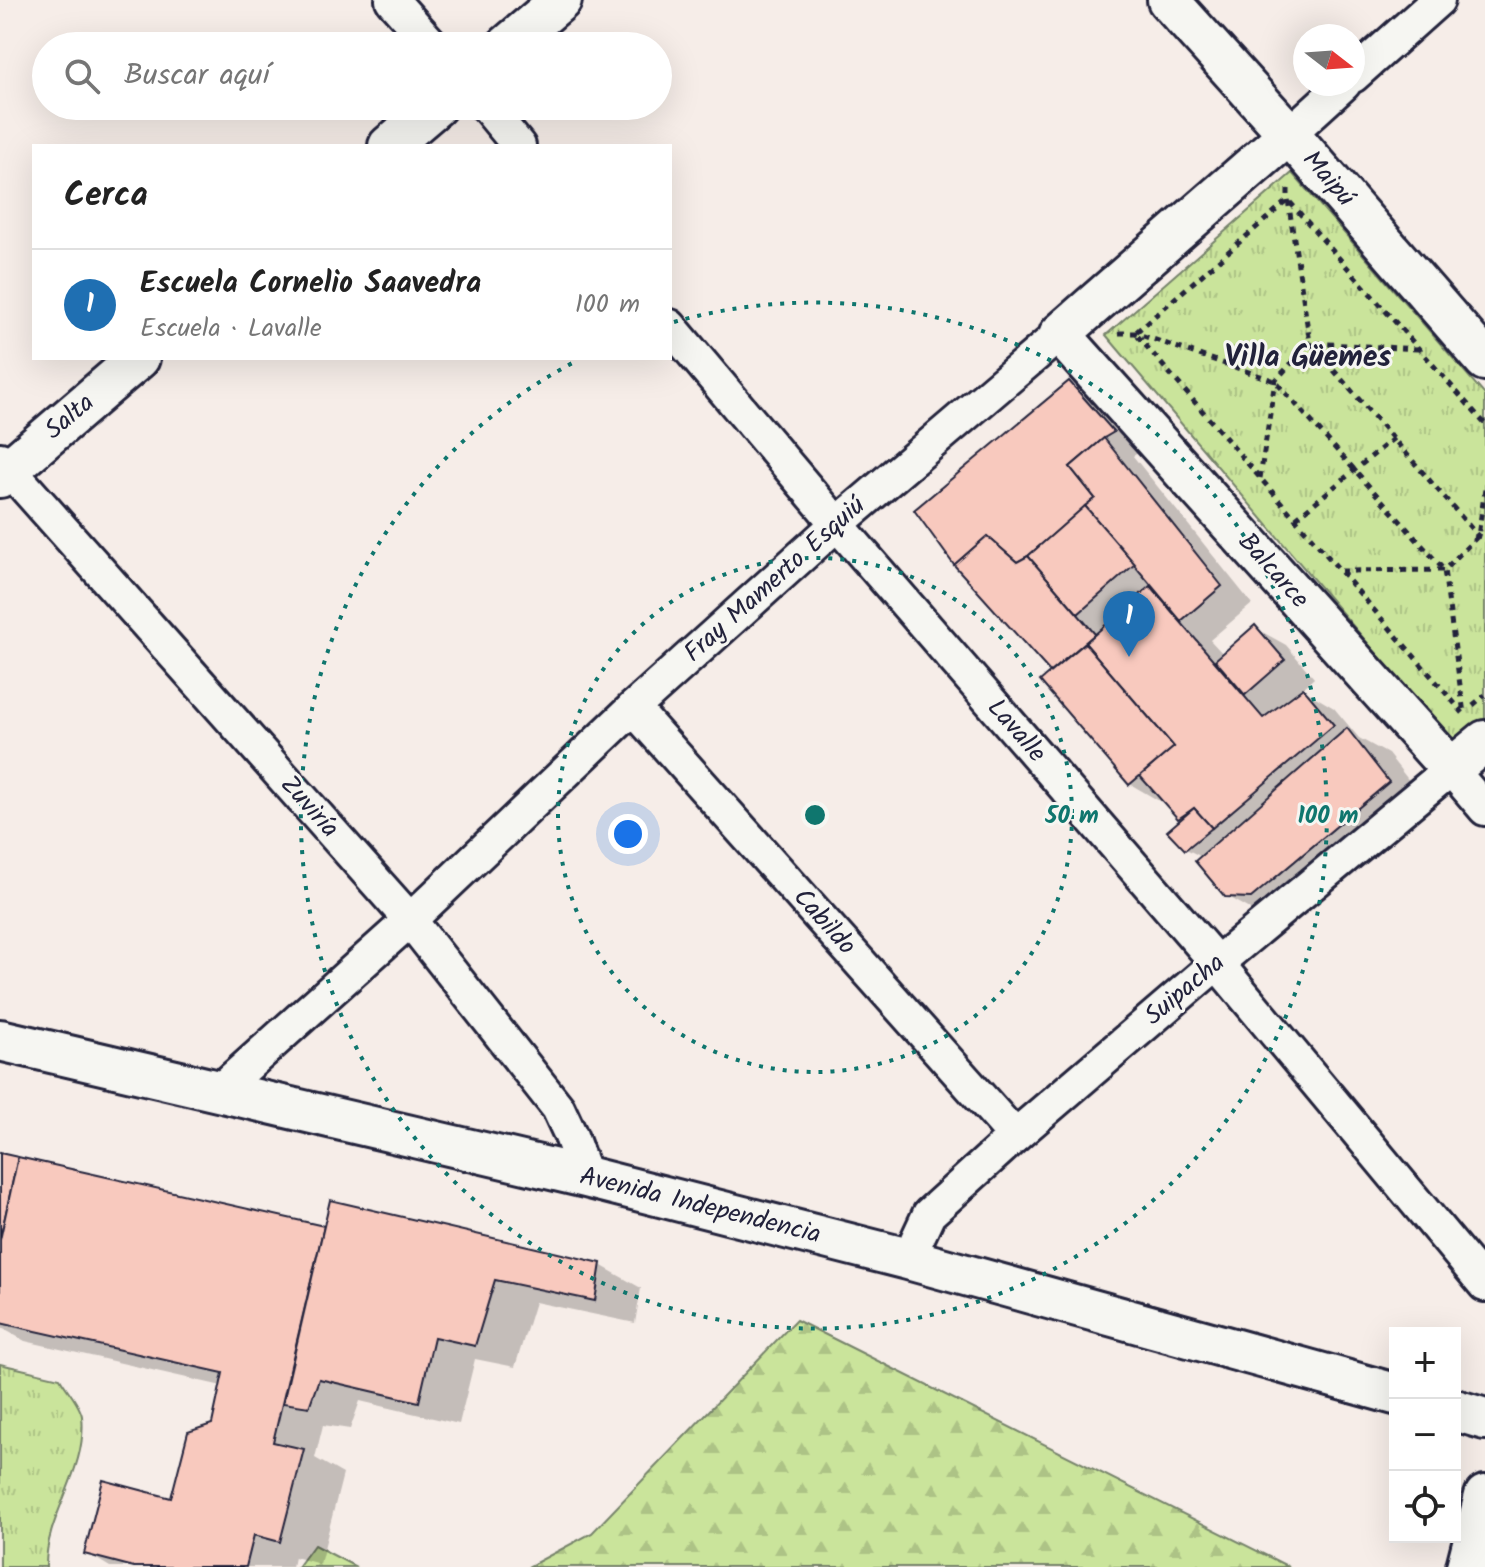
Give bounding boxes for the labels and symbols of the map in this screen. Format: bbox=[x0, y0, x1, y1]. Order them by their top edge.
north arrow bbox=[1293, 24, 1365, 96]
street label: Maipú bbox=[1291, 141, 1365, 217]
district label: Villa Güemes bbox=[1225, 334, 1391, 382]
street label: Salta bbox=[36, 383, 104, 451]
street label: Fray Mamerto Esquiú bbox=[674, 486, 876, 673]
street label: Balcarce bbox=[1227, 523, 1319, 619]
pin: 1 bbox=[1103, 591, 1155, 657]
street label: Lavalle bbox=[976, 689, 1056, 773]
street label: Zuviría bbox=[269, 766, 349, 848]
text: 50 m bbox=[1044, 797, 1099, 836]
text: 100 m bbox=[1298, 797, 1358, 836]
centre of rings bbox=[801, 801, 829, 829]
your location bbox=[608, 814, 648, 854]
street label: Cabildo bbox=[782, 879, 866, 965]
street label: Suipacha bbox=[1135, 943, 1235, 1037]
street label: Avenida Independencia bbox=[575, 1156, 825, 1256]

